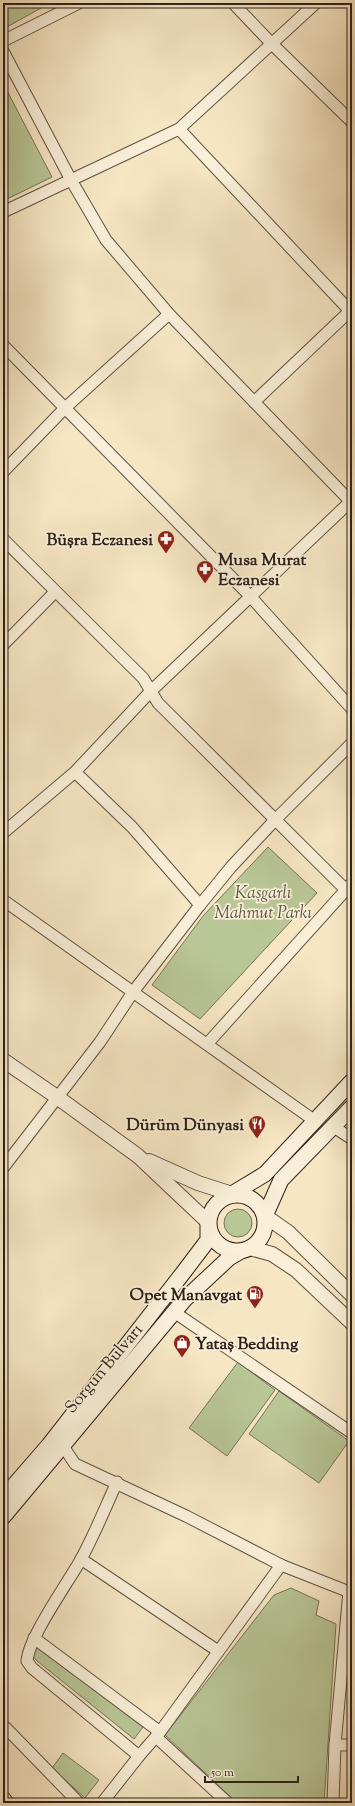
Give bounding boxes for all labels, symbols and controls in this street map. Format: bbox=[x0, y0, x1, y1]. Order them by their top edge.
place label: Büşra Eczanesi bbox=[46, 529, 153, 553]
pharmacy icon: Büşra Eczanesi bbox=[156, 529, 176, 554]
place label: Musa Murat Eczanesi bbox=[218, 549, 307, 593]
pharmacy icon: Musa Murat Eczanesi bbox=[195, 559, 215, 584]
park label: Kaşgarlı Mahmut Parkı bbox=[214, 882, 312, 926]
place label: Dürüm Dünyasi bbox=[126, 1114, 244, 1138]
restaurant icon: Dürüm Dünyasi bbox=[247, 1114, 267, 1139]
place label: Opet Manavgat bbox=[130, 1284, 242, 1308]
fuel station icon: Opet Manavgat bbox=[245, 1284, 265, 1309]
street label: Sorgun Bulvarı bbox=[60, 1319, 149, 1419]
shop icon: Yataş Bedding bbox=[172, 1333, 192, 1358]
place label: Yataş Bedding bbox=[195, 1333, 299, 1357]
scale bar bbox=[205, 1758, 298, 1784]
text: 50 m bbox=[210, 1764, 234, 1782]

